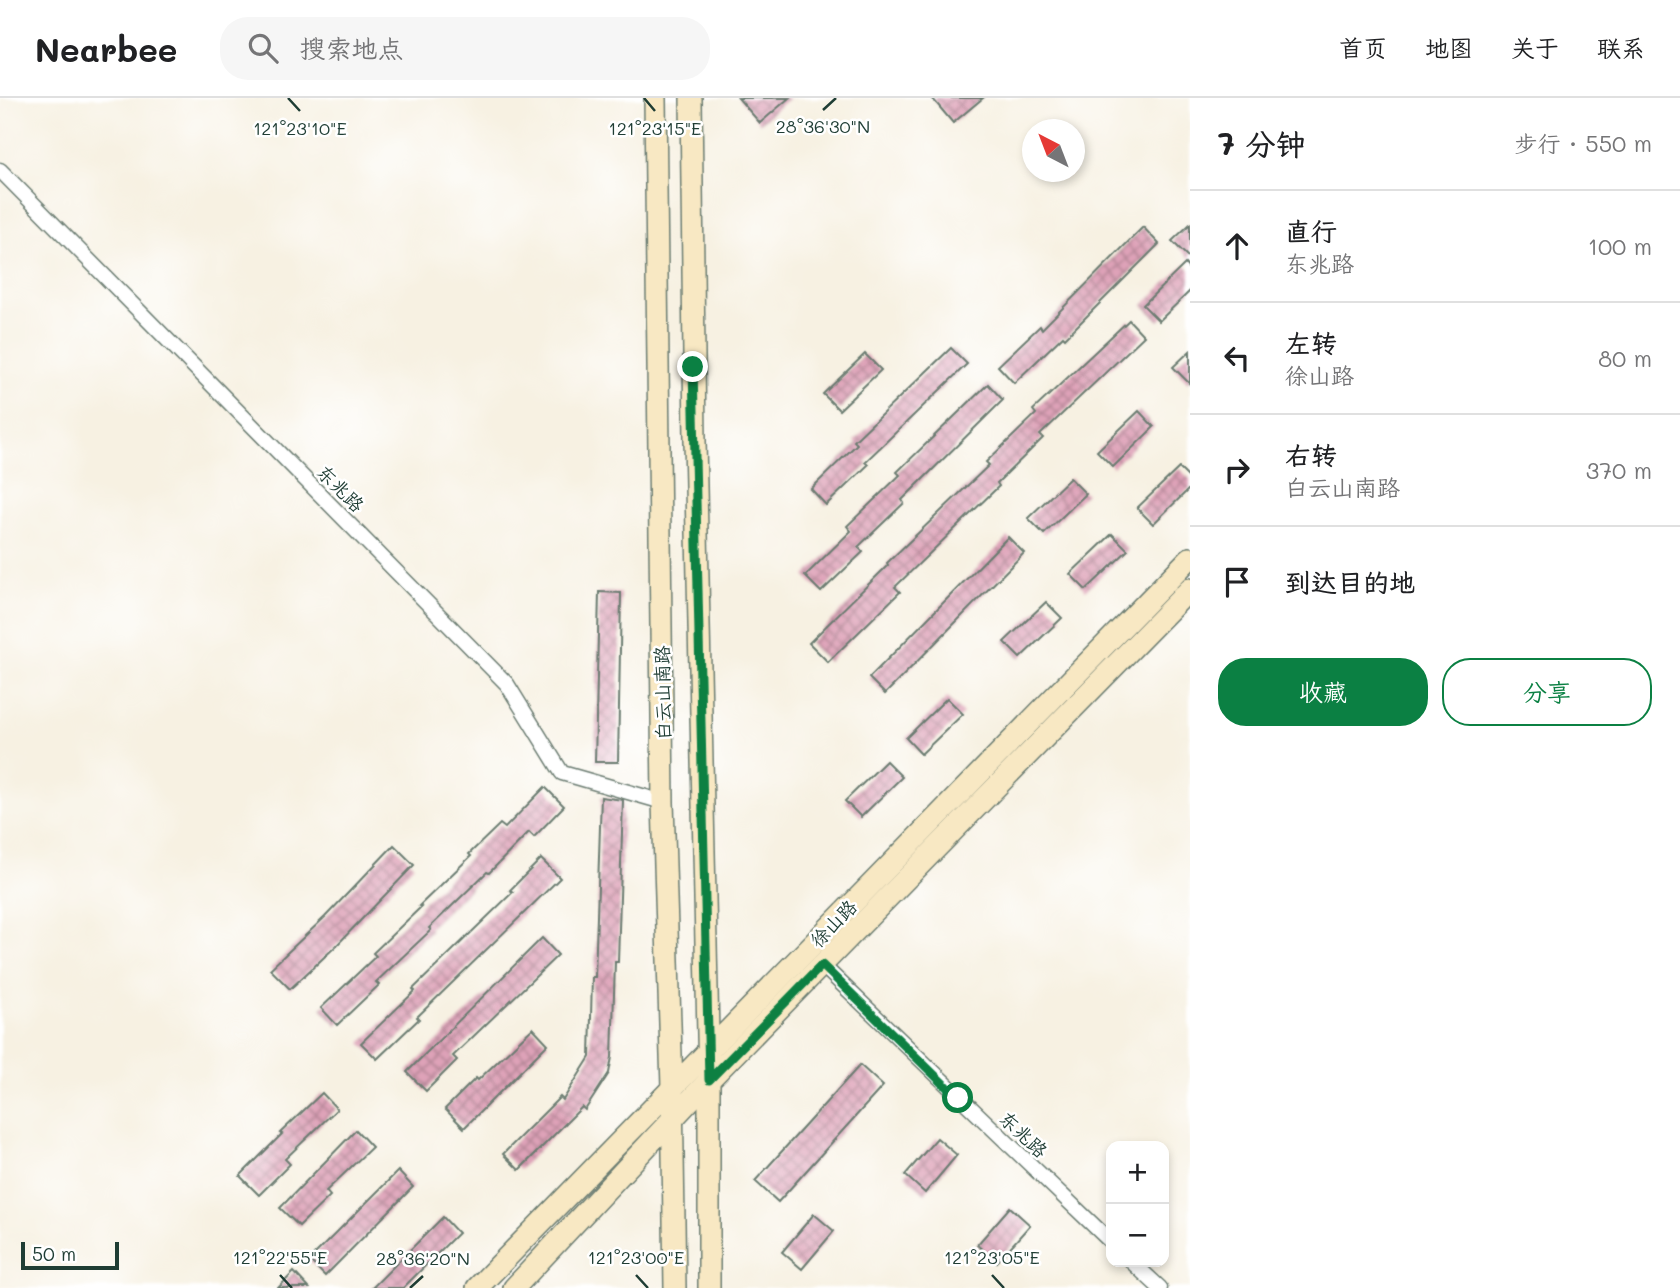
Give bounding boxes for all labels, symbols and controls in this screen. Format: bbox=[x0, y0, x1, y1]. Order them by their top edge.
search box bbox=[220, 17, 710, 80]
text: Nearbee bbox=[35, 27, 178, 70]
icon: search bbox=[244, 29, 282, 67]
text: 搜索地点 bbox=[300, 31, 404, 65]
text: 首页 bbox=[1339, 32, 1387, 63]
text: 地图 bbox=[1425, 32, 1473, 63]
text: 关于 bbox=[1511, 32, 1559, 63]
text: 联系 bbox=[1597, 32, 1645, 63]
text: 28°36'30"N bbox=[776, 114, 870, 138]
text: 121°23'10"E bbox=[253, 116, 347, 140]
text: 121°23'15"E bbox=[609, 116, 701, 140]
north arrow bbox=[1022, 119, 1085, 182]
text: 7 分钟 bbox=[1218, 123, 1306, 163]
text: 步行 · 550 m bbox=[1515, 128, 1652, 158]
text: 直行 bbox=[1285, 214, 1337, 248]
icon: ahead bbox=[1218, 227, 1256, 265]
text: 100 m bbox=[1588, 231, 1652, 261]
text: 东兆路 bbox=[1285, 248, 1354, 278]
text: 左转 bbox=[1285, 326, 1337, 360]
icon: left bbox=[1218, 339, 1256, 377]
text: 80 m bbox=[1598, 343, 1652, 373]
route end bbox=[677, 351, 708, 382]
text: 徐山路 bbox=[1285, 360, 1354, 390]
text: 右转 bbox=[1285, 438, 1337, 472]
icon: right bbox=[1218, 451, 1256, 489]
text: 370 m bbox=[1586, 455, 1652, 485]
street label: 东兆路 bbox=[312, 459, 370, 517]
text: 白云山南路 bbox=[1285, 472, 1400, 502]
icon: arrive bbox=[1218, 563, 1256, 601]
text: 到达目的地 bbox=[1285, 565, 1415, 599]
street label: 白云山南路 bbox=[649, 645, 675, 741]
button: 收藏 bbox=[1218, 658, 1428, 726]
button: 分享 bbox=[1442, 658, 1652, 726]
street label: 徐山路 bbox=[804, 894, 862, 952]
route start bbox=[942, 1082, 973, 1113]
street label: 东兆路 bbox=[995, 1105, 1053, 1163]
map controls bbox=[1106, 1141, 1169, 1267]
button: + bbox=[1106, 1141, 1169, 1204]
button: − bbox=[1106, 1204, 1169, 1267]
scale bar bbox=[21, 1239, 119, 1271]
text: 50 m bbox=[32, 1241, 76, 1266]
text: 121°22'55"E bbox=[233, 1245, 327, 1269]
text: 121°23'00"E bbox=[588, 1245, 684, 1269]
text: 121°23'05"E bbox=[944, 1245, 1040, 1269]
text: 28°36'20"N bbox=[376, 1246, 470, 1270]

